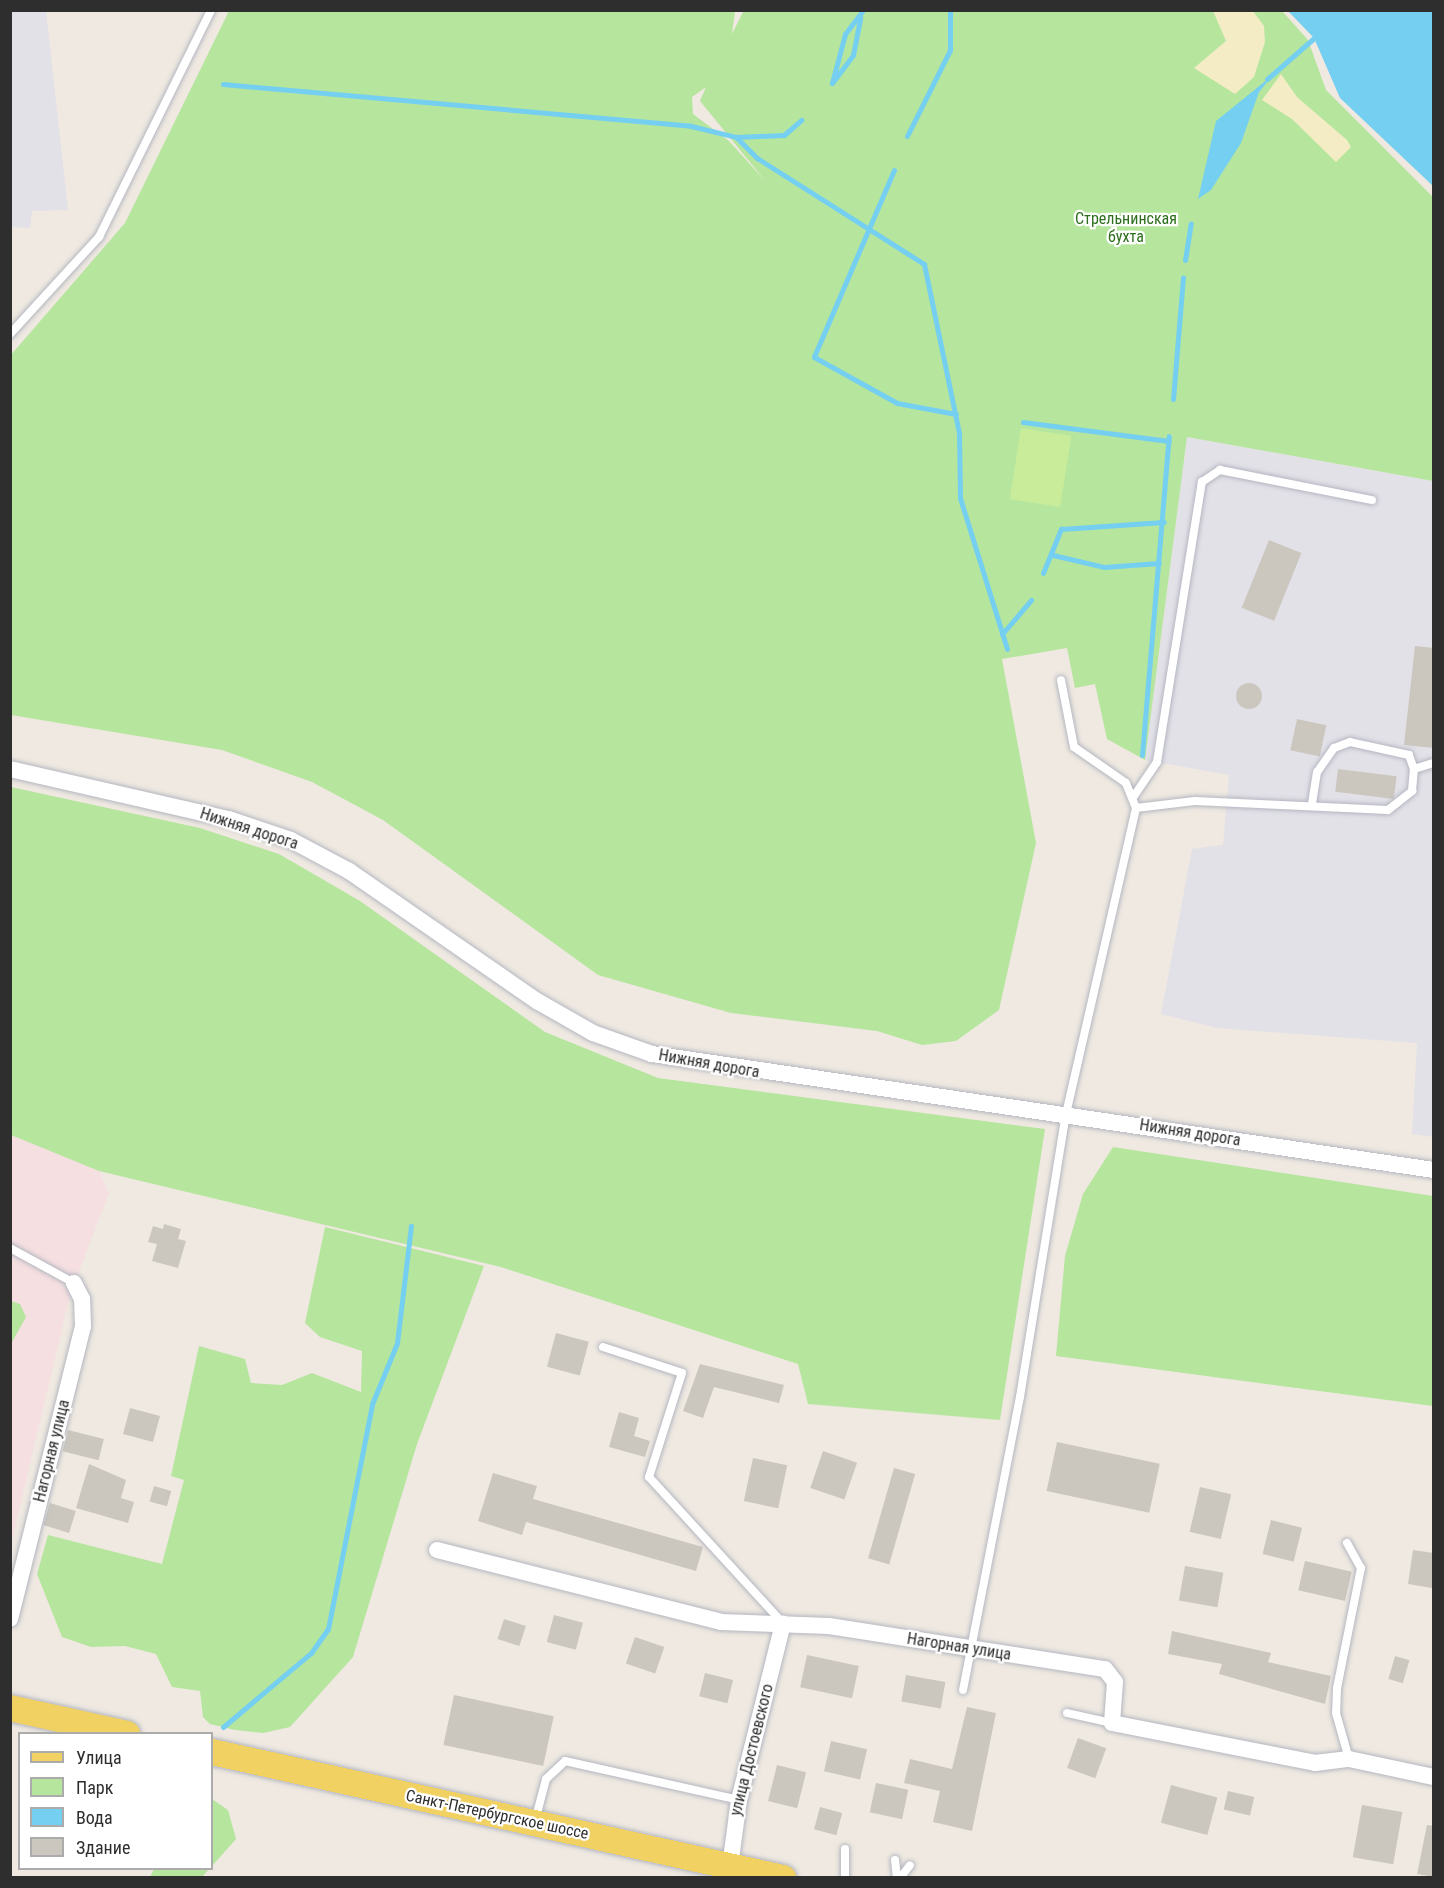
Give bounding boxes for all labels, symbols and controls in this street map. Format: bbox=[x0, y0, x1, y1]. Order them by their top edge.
park label: Стрельнинская бухта bbox=[1075, 209, 1177, 247]
street label: Нижняя дорога bbox=[197, 804, 301, 854]
street label: Нижняя дорога bbox=[657, 1046, 761, 1082]
street label: Нижняя дорога bbox=[1138, 1116, 1242, 1150]
street label: Нагорная улица bbox=[30, 1398, 74, 1504]
street label: Нагорная улица bbox=[906, 1629, 1012, 1665]
street label: улица Достоевского bbox=[726, 1682, 778, 1818]
legend bbox=[18, 1732, 213, 1870]
text: Улица bbox=[76, 1747, 122, 1768]
text: Парк bbox=[76, 1777, 113, 1798]
street label: Санкт-Петербургское шоссе bbox=[404, 1786, 590, 1844]
text: Вода bbox=[76, 1807, 113, 1828]
text: Здание bbox=[76, 1837, 130, 1858]

